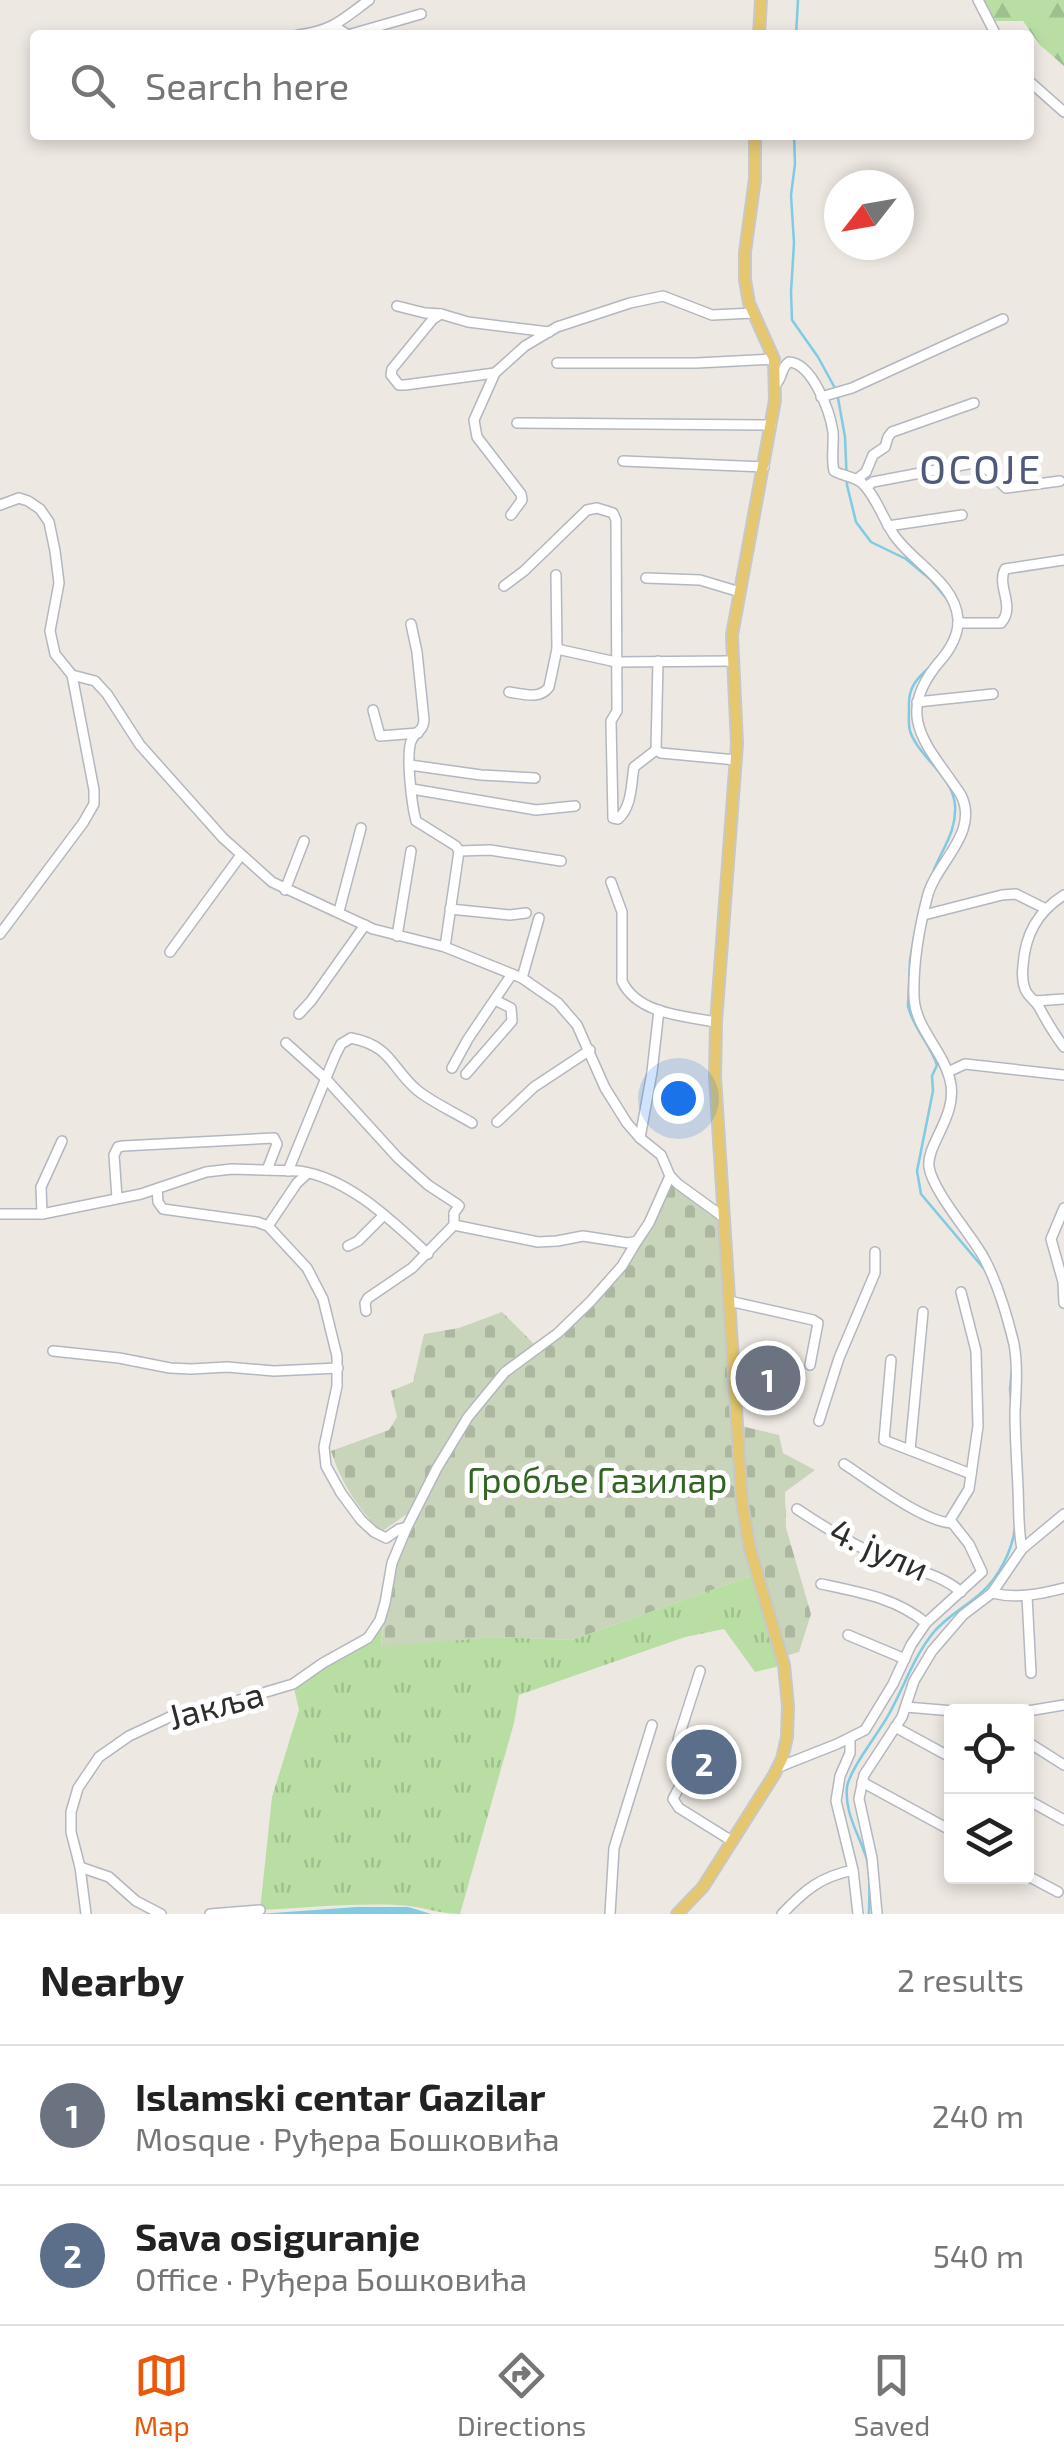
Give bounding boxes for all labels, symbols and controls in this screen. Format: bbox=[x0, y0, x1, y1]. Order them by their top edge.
search box bbox=[30, 30, 1034, 140]
icon: search bbox=[65, 58, 120, 113]
text: Search here bbox=[145, 62, 349, 108]
north arrow bbox=[824, 170, 914, 260]
district label: ОСОЈЕ bbox=[919, 444, 1043, 492]
your location bbox=[653, 1073, 704, 1124]
pin: 1 bbox=[736, 1340, 800, 1416]
park label: Гробље Газилар bbox=[467, 1458, 727, 1500]
street label: 4. јули bbox=[823, 1508, 936, 1589]
street label: Јакља bbox=[163, 1671, 268, 1737]
map controls bbox=[944, 1704, 1034, 1884]
button: locate bbox=[944, 1704, 1034, 1794]
pin: 2 bbox=[672, 1724, 736, 1800]
button: layers bbox=[944, 1794, 1034, 1884]
text: Nearby bbox=[40, 1954, 184, 2004]
text: 2 results bbox=[897, 1960, 1024, 1998]
text: Islamski centar Gazilar bbox=[135, 2073, 545, 2119]
text: 1 bbox=[66, 2096, 79, 2134]
text: 240 m bbox=[932, 2096, 1024, 2134]
text: Mosque · Руђера Бошковића bbox=[135, 2119, 560, 2157]
text: Sava osiguranje bbox=[135, 2213, 420, 2259]
text: 2 bbox=[63, 2236, 82, 2274]
text: 540 m bbox=[933, 2236, 1024, 2274]
text: Office · Руђера Бошковића bbox=[135, 2259, 527, 2297]
tab: Map bbox=[134, 2348, 190, 2442]
tab: Directions bbox=[457, 2348, 586, 2442]
tab: Saved bbox=[854, 2348, 930, 2442]

